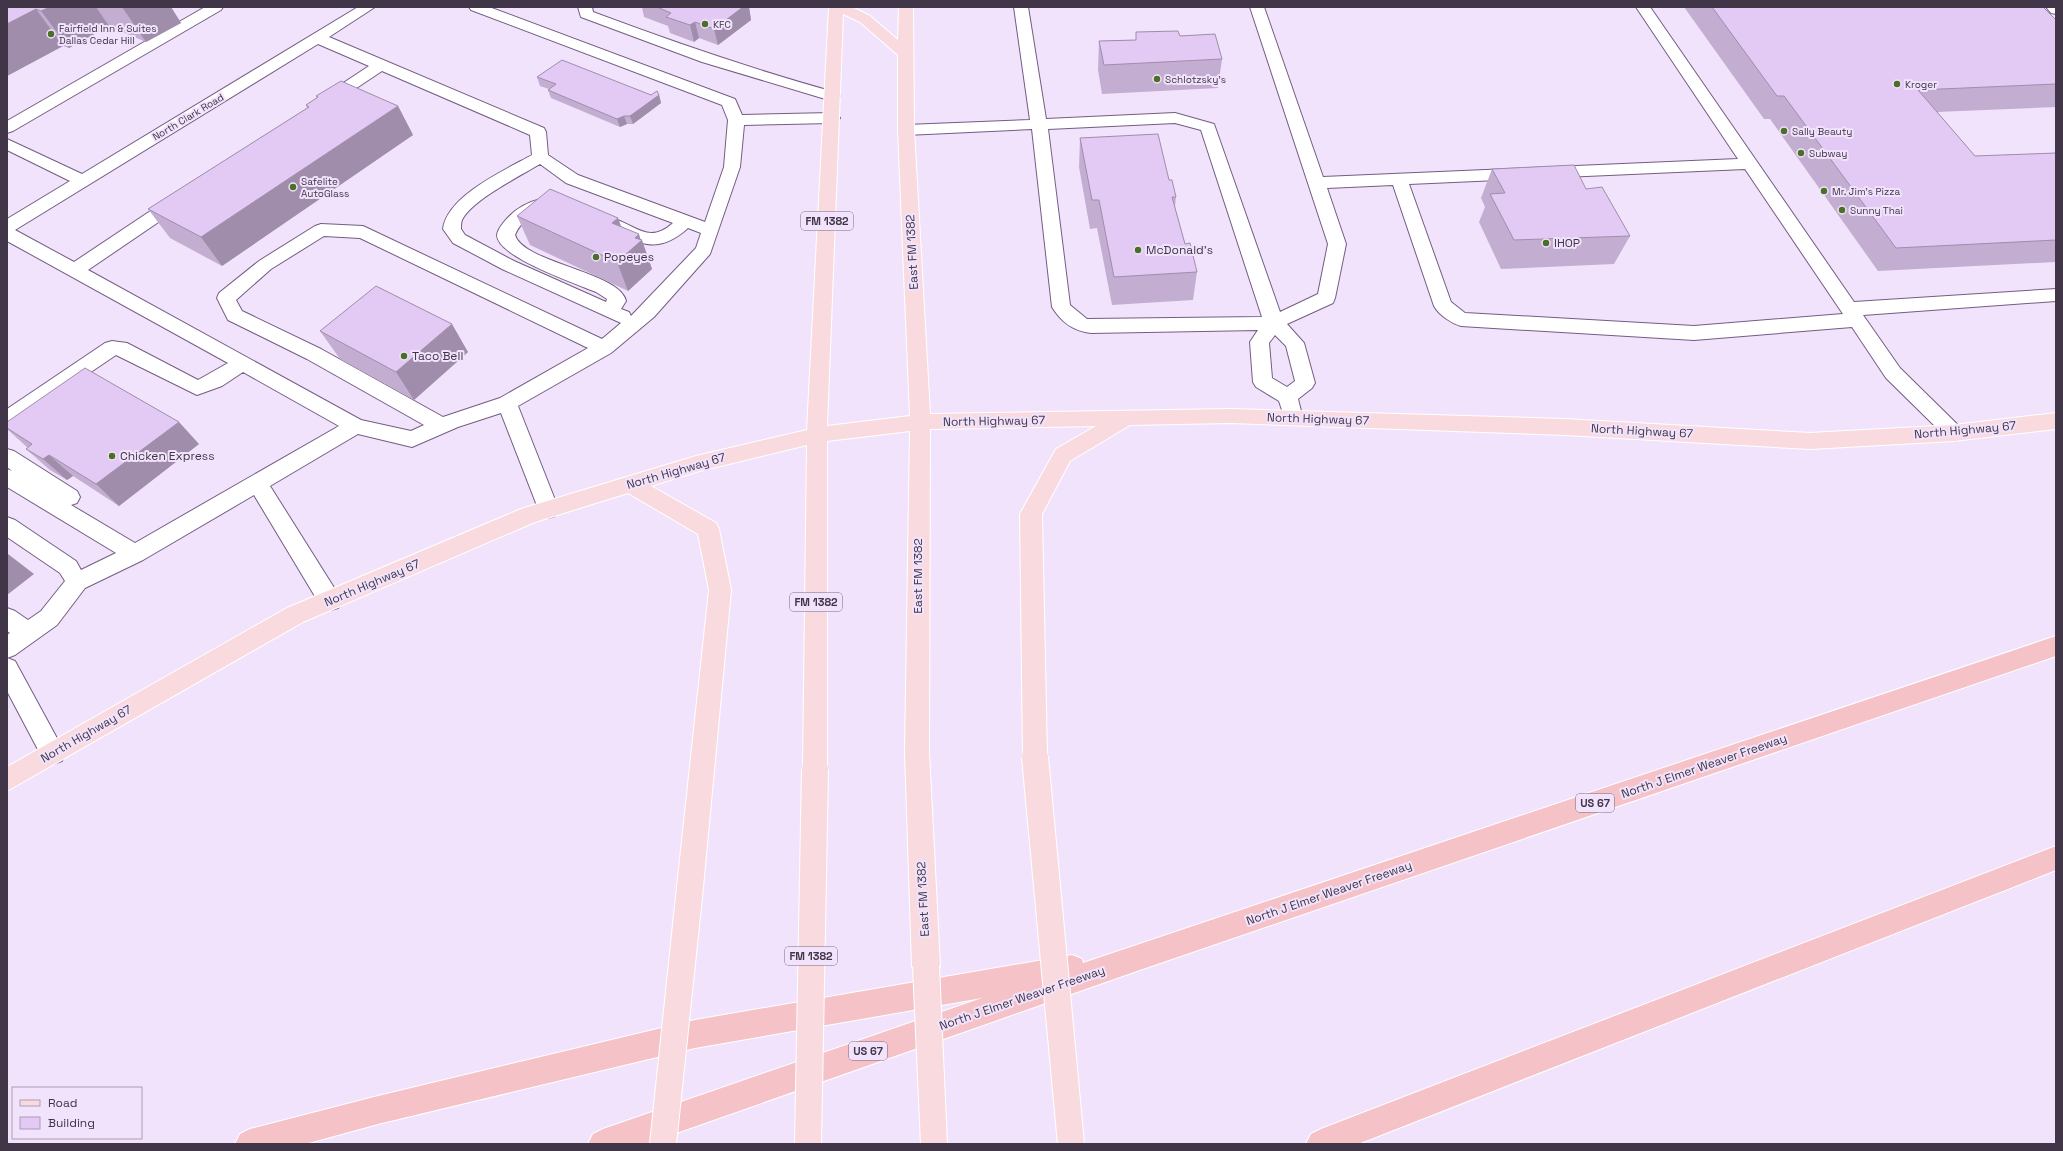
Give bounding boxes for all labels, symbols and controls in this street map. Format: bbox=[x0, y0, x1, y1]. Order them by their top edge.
place label: KFC bbox=[713, 18, 731, 31]
marker: KFC bbox=[700, 19, 710, 29]
place label: Fairfield Inn & Suites Dallas Cedar Hill bbox=[59, 22, 157, 47]
marker: Fairfield Inn & Suites Dallas Cedar Hill bbox=[46, 29, 56, 39]
place label: Schlotzsky's bbox=[1165, 73, 1226, 86]
marker: Schlotzsky's bbox=[1152, 74, 1162, 84]
place label: Kroger bbox=[1905, 78, 1937, 91]
marker: Kroger bbox=[1892, 79, 1902, 89]
street label: North Clark Road bbox=[150, 91, 226, 143]
place label: Sally Beauty bbox=[1792, 125, 1852, 138]
marker: Sally Beauty bbox=[1779, 126, 1789, 136]
place label: Subway bbox=[1809, 147, 1847, 160]
marker: Subway bbox=[1796, 148, 1806, 158]
place label: Safelite AutoGlass bbox=[301, 175, 349, 200]
marker: Safelite AutoGlass bbox=[288, 182, 298, 192]
place label: Mr. Jim's Pizza bbox=[1832, 185, 1900, 198]
marker: Mr. Jim's Pizza bbox=[1819, 186, 1829, 196]
place label: Sunny Thai bbox=[1850, 204, 1903, 217]
marker: Sunny Thai bbox=[1837, 205, 1847, 215]
road number: FM 1382 bbox=[801, 212, 853, 230]
street label: East FM 1382 bbox=[902, 214, 922, 290]
place label: IHOP bbox=[1554, 235, 1580, 251]
marker: IHOP bbox=[1541, 238, 1551, 248]
place label: McDonald's bbox=[1146, 242, 1213, 258]
marker: McDonald's bbox=[1133, 245, 1143, 255]
place label: Popeyes bbox=[604, 249, 654, 265]
marker: Popeyes bbox=[591, 252, 601, 262]
place label: Taco Bell bbox=[412, 348, 463, 364]
marker: Taco Bell bbox=[399, 351, 409, 361]
street label: North Highway 67 bbox=[1267, 409, 1370, 429]
street label: North Highway 67 bbox=[943, 412, 1046, 430]
street label: North Highway 67 bbox=[1913, 418, 2017, 442]
street label: North Highway 67 bbox=[1590, 420, 1694, 442]
place label: Chicken Express bbox=[120, 448, 215, 464]
street label: North Highway 67 bbox=[625, 449, 728, 493]
marker: Chicken Express bbox=[107, 451, 117, 461]
street label: East FM 1382 bbox=[910, 538, 926, 614]
street label: North Highway 67 bbox=[322, 556, 422, 610]
road number: FM 1382 bbox=[790, 593, 842, 611]
street label: North Highway 67 bbox=[38, 701, 134, 767]
street label: North J Elmer Weaver Freeway bbox=[1619, 730, 1789, 802]
road number: US 67 bbox=[1576, 794, 1614, 812]
street label: North J Elmer Weaver Freeway bbox=[1244, 857, 1414, 929]
street label: East FM 1382 bbox=[913, 861, 933, 937]
road number: FM 1382 bbox=[785, 947, 837, 965]
street label: North J Elmer Weaver Freeway bbox=[937, 962, 1107, 1034]
road number: US 67 bbox=[849, 1042, 887, 1060]
legend bbox=[12, 1087, 142, 1139]
text: Road bbox=[48, 1095, 77, 1111]
text: Building bbox=[48, 1115, 95, 1131]

